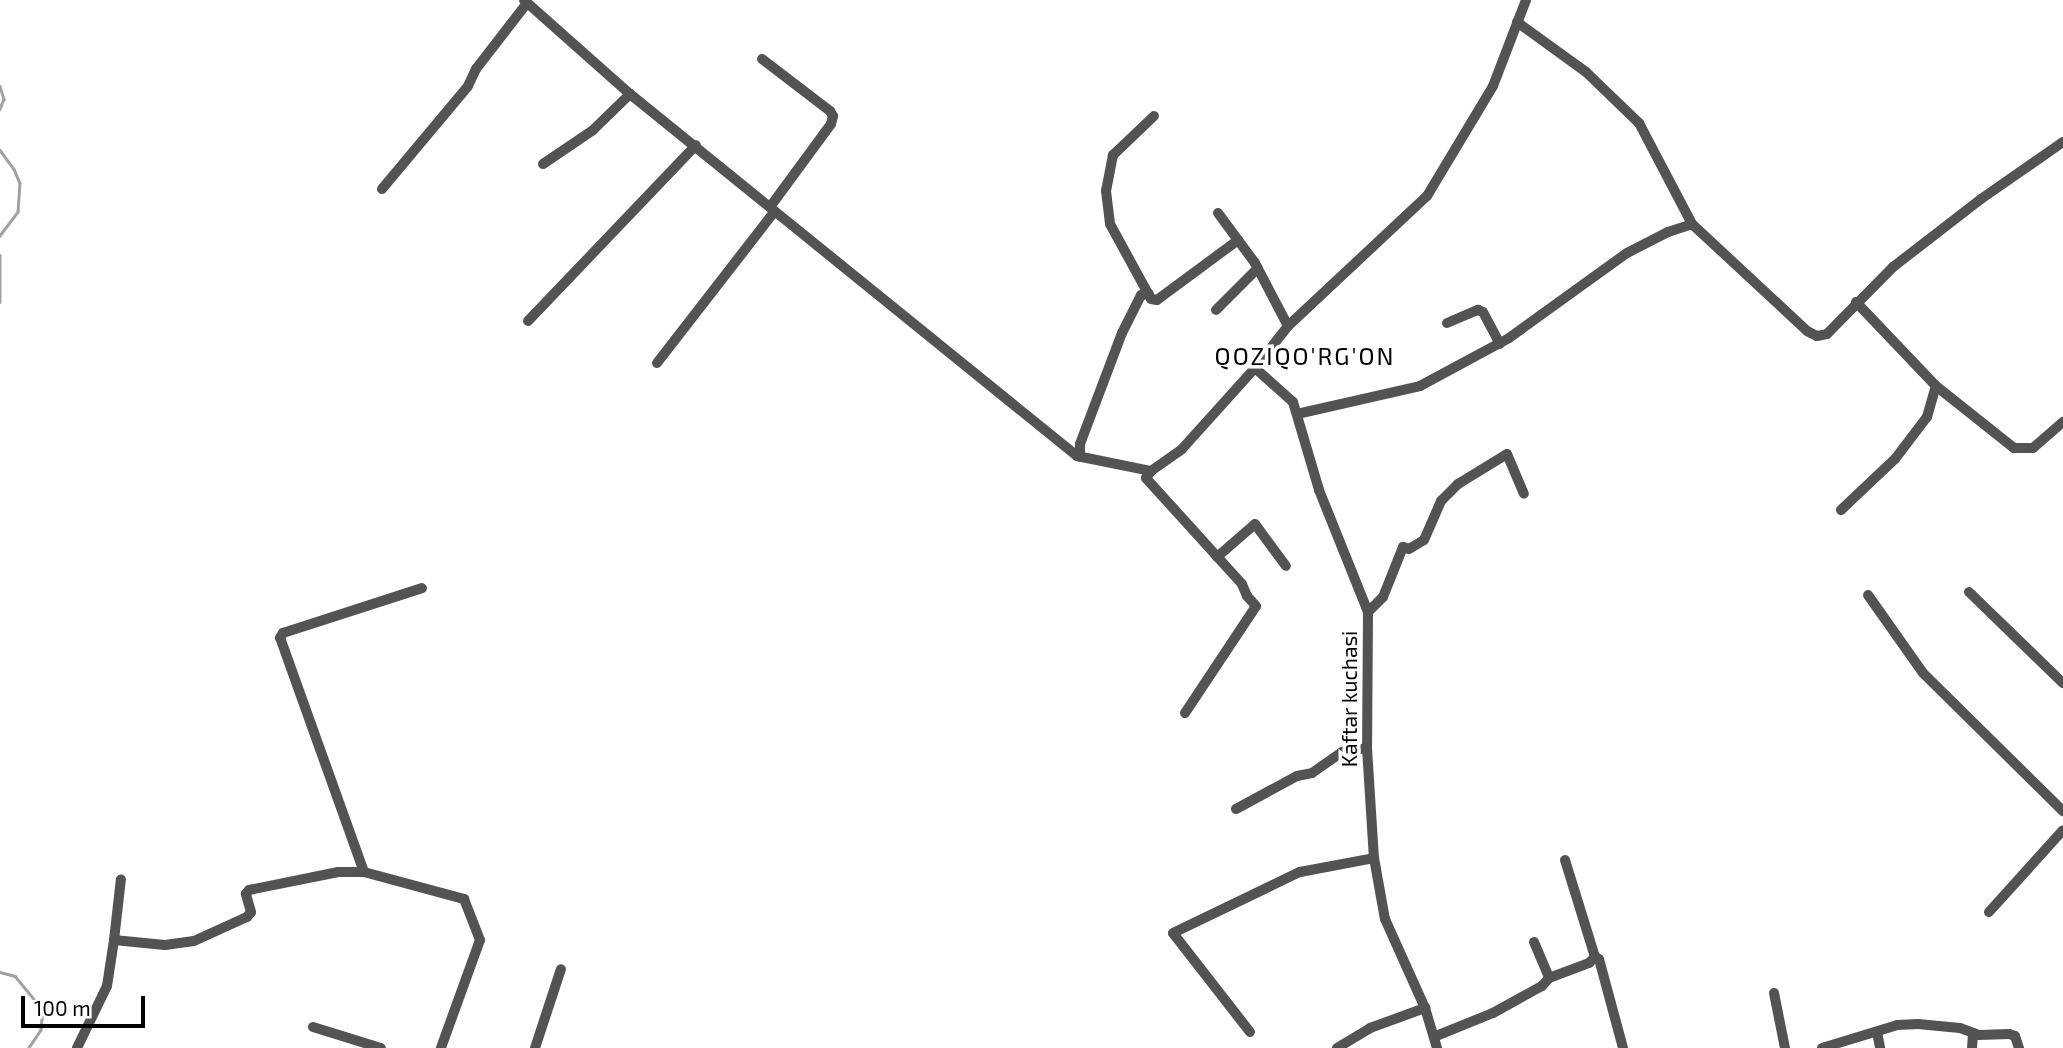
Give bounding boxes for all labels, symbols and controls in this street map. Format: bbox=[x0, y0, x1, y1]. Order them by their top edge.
district label: QOZIQO'RG'ON bbox=[1216, 342, 1394, 370]
street label: Kaftar kuchasi bbox=[1336, 630, 1362, 768]
scale bar bbox=[24, 982, 149, 1026]
text: 100 m bbox=[34, 995, 91, 1020]

